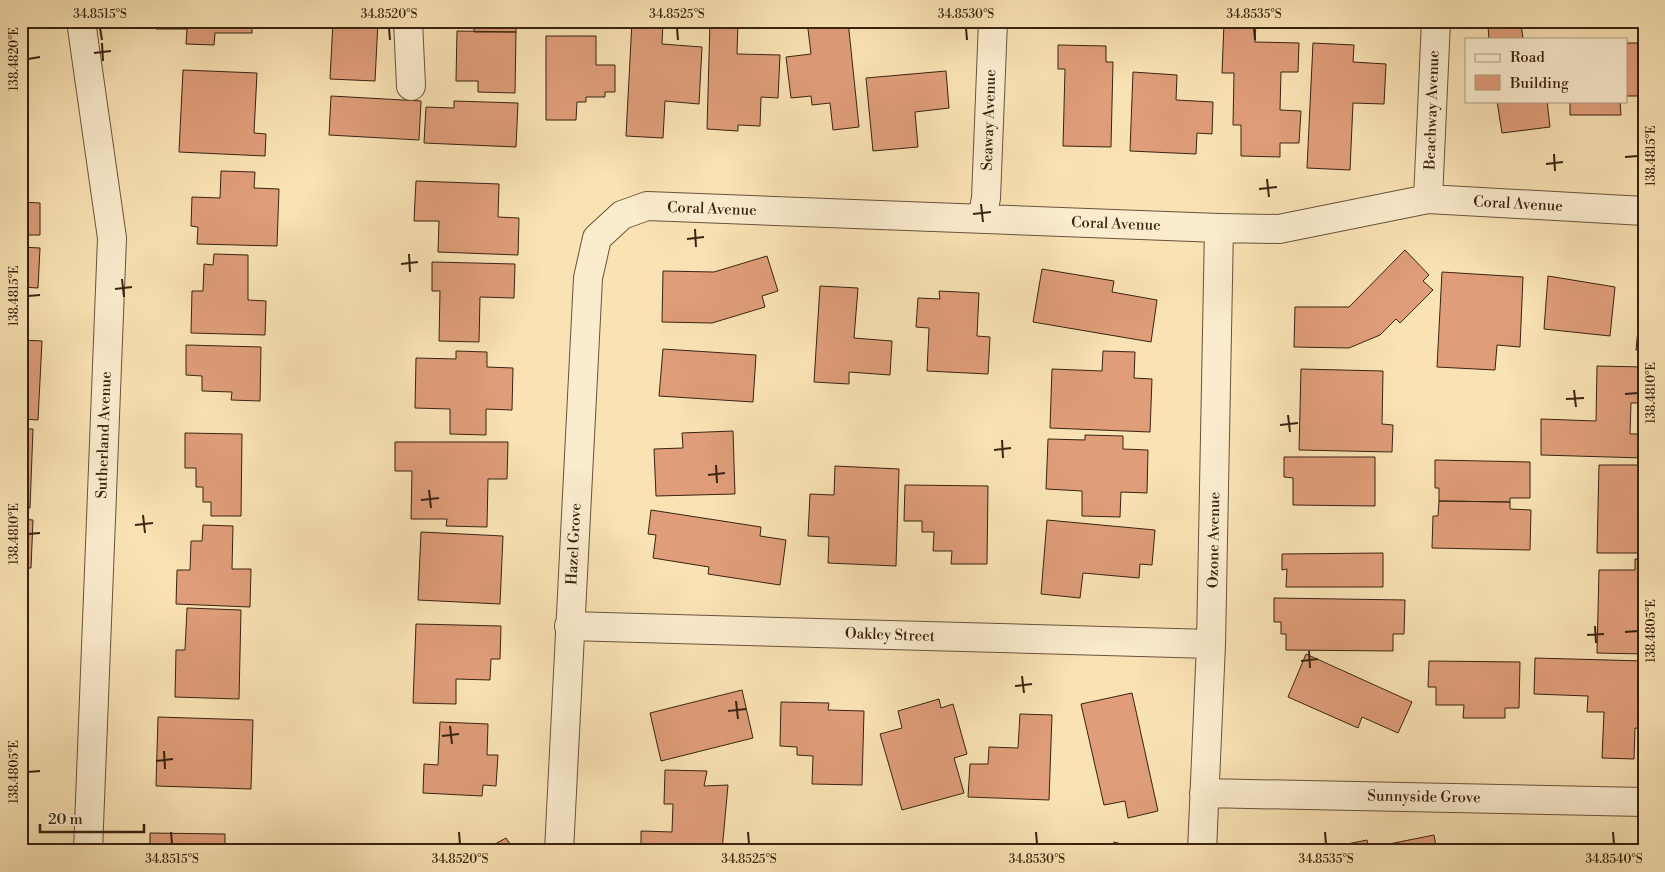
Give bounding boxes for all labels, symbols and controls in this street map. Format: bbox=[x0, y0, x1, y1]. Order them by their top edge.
text: 34.8515°S bbox=[73, 7, 127, 22]
text: 34.8520°S bbox=[361, 7, 417, 22]
text: 34.8525°S bbox=[649, 7, 705, 22]
text: 34.8530°S bbox=[938, 7, 994, 22]
text: 34.8535°S bbox=[1226, 7, 1282, 22]
text: 138.4820°E bbox=[7, 27, 22, 91]
legend bbox=[1465, 38, 1628, 102]
text: Road bbox=[1510, 48, 1545, 67]
street label: Beachway Avenue bbox=[1420, 50, 1444, 171]
street label: Seaway Avenue bbox=[978, 69, 1000, 171]
text: Building bbox=[1509, 74, 1569, 93]
text: 138.4815°E bbox=[1644, 126, 1659, 186]
street label: Coral Avenue bbox=[1473, 192, 1563, 216]
street label: Coral Avenue bbox=[667, 198, 757, 220]
street label: Coral Avenue bbox=[1071, 213, 1161, 235]
text: 138.4815°E bbox=[7, 266, 22, 326]
text: 138.4810°E bbox=[1644, 362, 1659, 424]
street label: Sutherland Avenue bbox=[92, 371, 116, 499]
street label: Ozone Avenue bbox=[1204, 492, 1224, 588]
street label: Hazel Grove bbox=[562, 502, 586, 586]
text: 138.4810°E bbox=[7, 503, 22, 565]
text: 138.4805°E bbox=[1644, 599, 1659, 663]
street label: Oakley Street bbox=[845, 624, 936, 646]
text: 138.4805°E bbox=[7, 740, 22, 804]
street label: Sunnyside Grove bbox=[1367, 787, 1481, 807]
scale bar bbox=[40, 802, 144, 834]
text: 20 m bbox=[48, 810, 83, 829]
text: 34.8515°S bbox=[145, 852, 199, 867]
text: 34.8520°S bbox=[432, 852, 488, 867]
text: 34.8525°S bbox=[721, 852, 777, 867]
text: 34.8530°S bbox=[1009, 852, 1065, 867]
text: 34.8535°S bbox=[1298, 852, 1354, 867]
text: 34.8540°S bbox=[1585, 852, 1643, 867]

